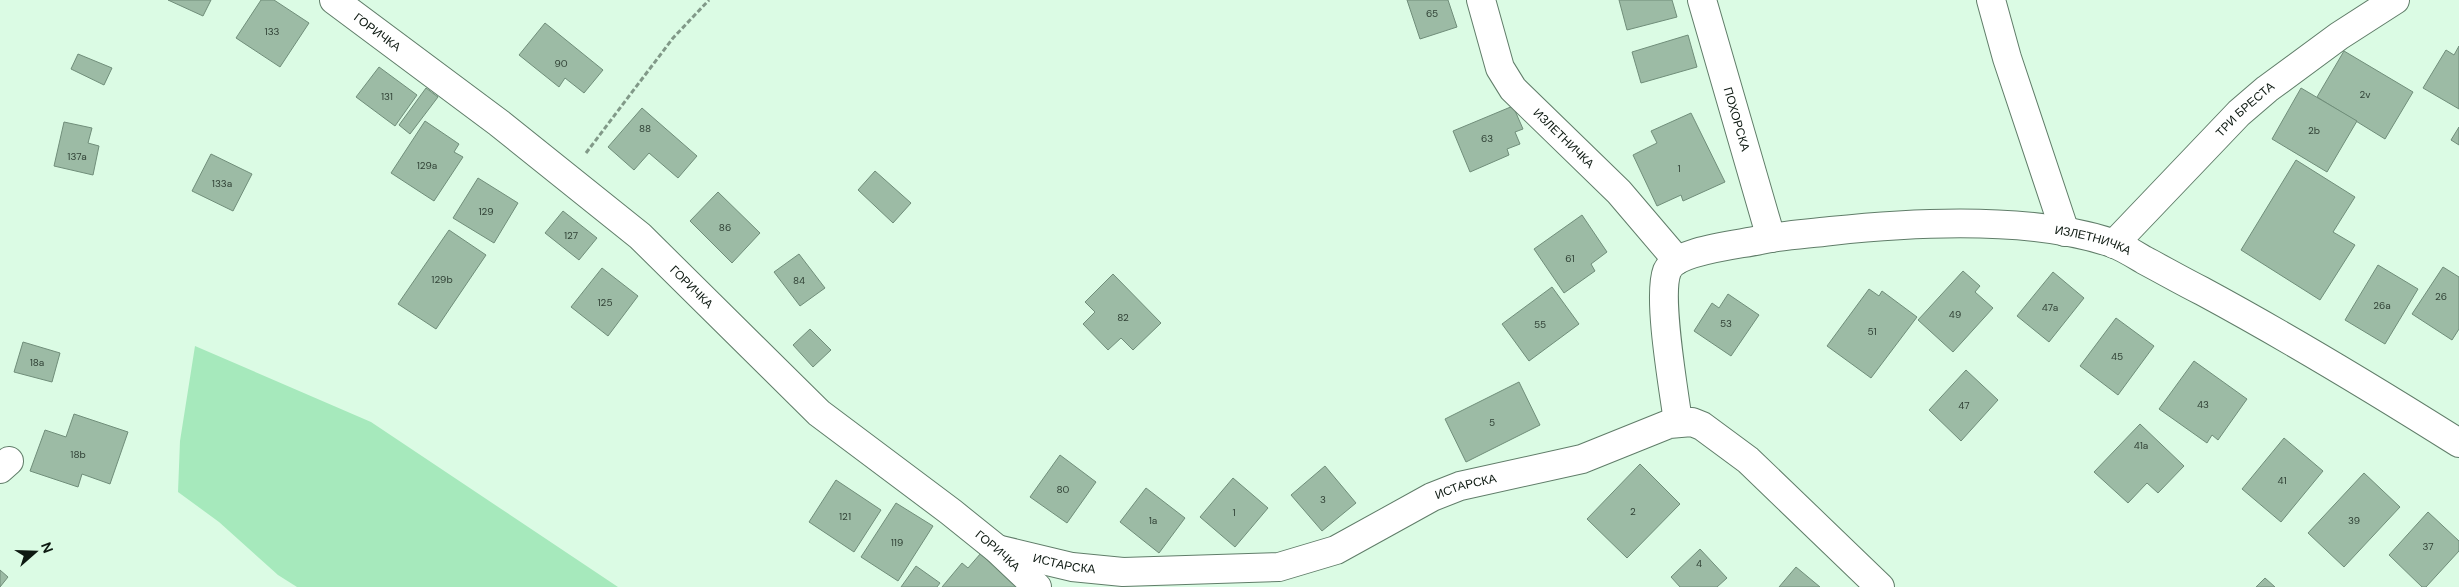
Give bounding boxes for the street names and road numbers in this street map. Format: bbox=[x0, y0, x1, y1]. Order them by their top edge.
street label: ГОРИЧКА bbox=[351, 9, 404, 55]
street label: ТРИ БРЕСТА bbox=[2212, 78, 2278, 140]
street label: ПОХОРСКА bbox=[1720, 85, 1753, 153]
street label: ИЗЛЕТНИЧКА bbox=[1530, 105, 1598, 172]
street label: ИЗЛЕТНИЧКА bbox=[2053, 222, 2134, 259]
street label: ГОРИЧКА bbox=[666, 262, 717, 312]
street label: ИСТАРСКА bbox=[1433, 470, 1498, 503]
street label: ГОРИЧКА bbox=[972, 527, 1024, 575]
street label: ИСТАРСКА bbox=[1031, 550, 1096, 577]

